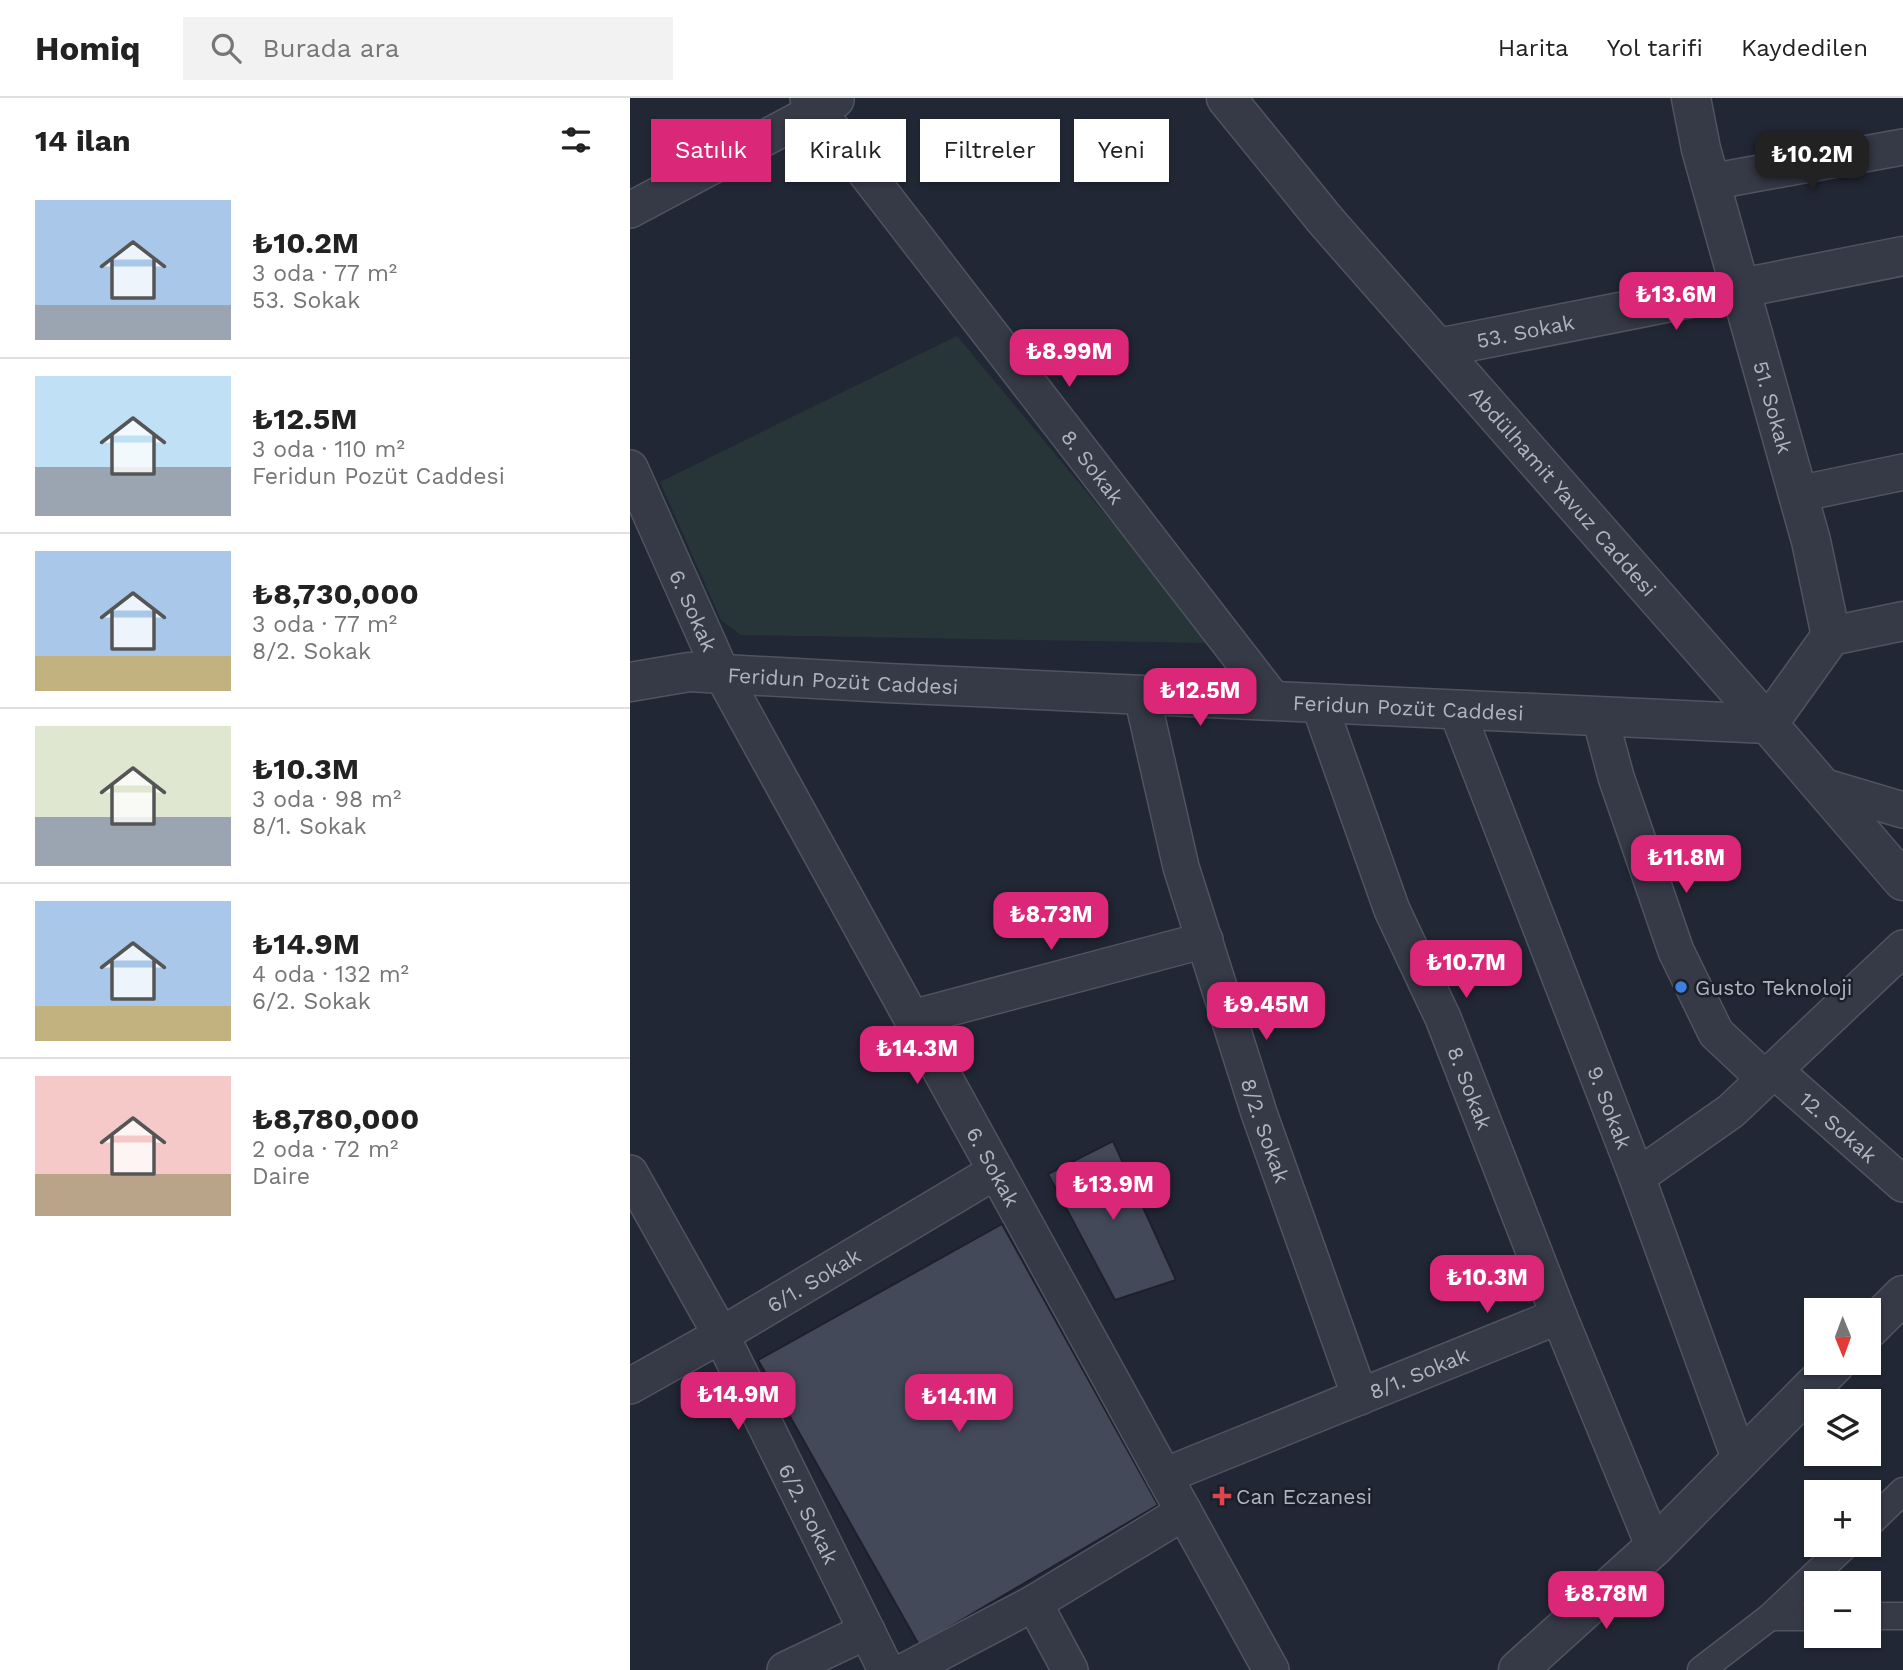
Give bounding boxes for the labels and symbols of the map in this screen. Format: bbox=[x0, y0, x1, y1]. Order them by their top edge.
pin: ₺10.2M bbox=[1755, 132, 1869, 192]
pin: ₺13.6M bbox=[1619, 272, 1733, 332]
street label: 53. Sokak bbox=[1474, 309, 1576, 353]
pin: ₺8.99M bbox=[1012, 330, 1126, 389]
street label: 51. Sokak bbox=[1749, 358, 1798, 456]
street label: Abdülhamit Yavuz Caddesi bbox=[1465, 381, 1662, 601]
street label: 8. Sokak bbox=[1056, 424, 1130, 509]
street label: 6. Sokak bbox=[664, 566, 723, 655]
street label: Feridun Pozüt Caddesi bbox=[727, 662, 959, 699]
pin: ₺12.5M bbox=[1143, 668, 1257, 728]
street label: Feridun Pozüt Caddesi bbox=[1292, 689, 1524, 725]
pin: ₺11.8M bbox=[1629, 836, 1743, 895]
pin: ₺8.73M bbox=[994, 892, 1108, 952]
pin: ₺10.7M bbox=[1409, 940, 1523, 1000]
place label: Gusto Teknoloji bbox=[1695, 975, 1852, 1000]
marker: Gusto Teknoloji bbox=[1673, 979, 1689, 995]
pin: ₺9.45M bbox=[1209, 982, 1323, 1042]
pin: ₺14.3M bbox=[860, 1026, 974, 1086]
street label: 8. Sokak bbox=[1443, 1043, 1498, 1133]
street label: 9. Sokak bbox=[1583, 1062, 1638, 1153]
street label: 8/2. Sokak bbox=[1236, 1075, 1295, 1186]
street label: 12. Sokak bbox=[1795, 1086, 1882, 1168]
street label: 6. Sokak bbox=[962, 1122, 1025, 1211]
pin: ₺13.9M bbox=[1056, 1162, 1170, 1222]
street label: 6/1. Sokak bbox=[762, 1242, 865, 1317]
pin: ₺10.3M bbox=[1430, 1256, 1544, 1315]
north arrow bbox=[1804, 1298, 1881, 1376]
street label: 8/1. Sokak bbox=[1366, 1341, 1472, 1404]
pin: ₺14.9M bbox=[681, 1372, 795, 1432]
pin: ₺14.1M bbox=[902, 1374, 1016, 1434]
street label: 6/2. Sokak bbox=[774, 1459, 844, 1568]
place label: Can Eczanesi bbox=[1236, 1484, 1372, 1509]
marker: Can Eczanesi bbox=[1214, 1488, 1230, 1504]
pin: ₺8.78M bbox=[1549, 1572, 1663, 1631]

